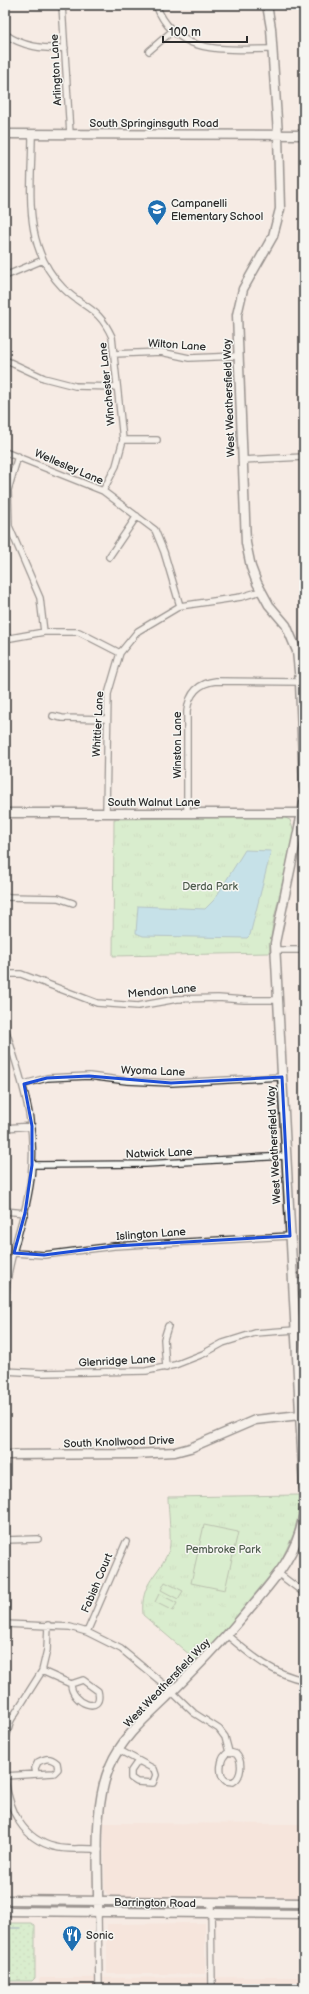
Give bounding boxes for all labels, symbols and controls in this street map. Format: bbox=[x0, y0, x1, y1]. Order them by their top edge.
scale bar bbox=[163, 18, 247, 44]
text: 100 m bbox=[169, 25, 201, 40]
street label: Arlington Lane bbox=[48, 33, 64, 106]
street label: South Springinsguth Road bbox=[90, 117, 219, 130]
place label: Campanelli Elementary School bbox=[171, 197, 263, 223]
school or university icon: Campanelli Elementary School bbox=[146, 198, 168, 226]
street label: Wilton Lane bbox=[148, 336, 207, 354]
street label: West Weathersfield Way bbox=[220, 339, 238, 457]
street label: Winchester Lane bbox=[96, 341, 118, 426]
street label: Wellesley Lane bbox=[33, 447, 106, 488]
street label: Whittier Lane bbox=[90, 690, 106, 757]
street label: Winston Lane bbox=[171, 711, 184, 779]
street label: South Walnut Lane bbox=[108, 796, 201, 809]
park label: Derda Park bbox=[182, 880, 238, 893]
street label: Mendon Lane bbox=[127, 981, 197, 1000]
street label: Wyoma Lane bbox=[121, 1063, 186, 1079]
street label: West Weathersfield Way bbox=[264, 1085, 284, 1205]
street label: Natwick Lane bbox=[125, 1145, 193, 1161]
street label: Islington Lane bbox=[116, 1225, 187, 1243]
street label: Glenridge Lane bbox=[78, 1352, 156, 1370]
street label: South Knollwood Drive bbox=[63, 1434, 175, 1450]
park label: Pembroke Park bbox=[185, 1543, 261, 1556]
street label: Fabish Court bbox=[79, 1551, 116, 1615]
street label: West Weathersfield Way bbox=[121, 1636, 213, 1730]
street label: Barrington Road bbox=[114, 1896, 196, 1910]
restaurant icon: Sonic bbox=[61, 1924, 83, 1952]
place label: Sonic bbox=[86, 1929, 114, 1942]

